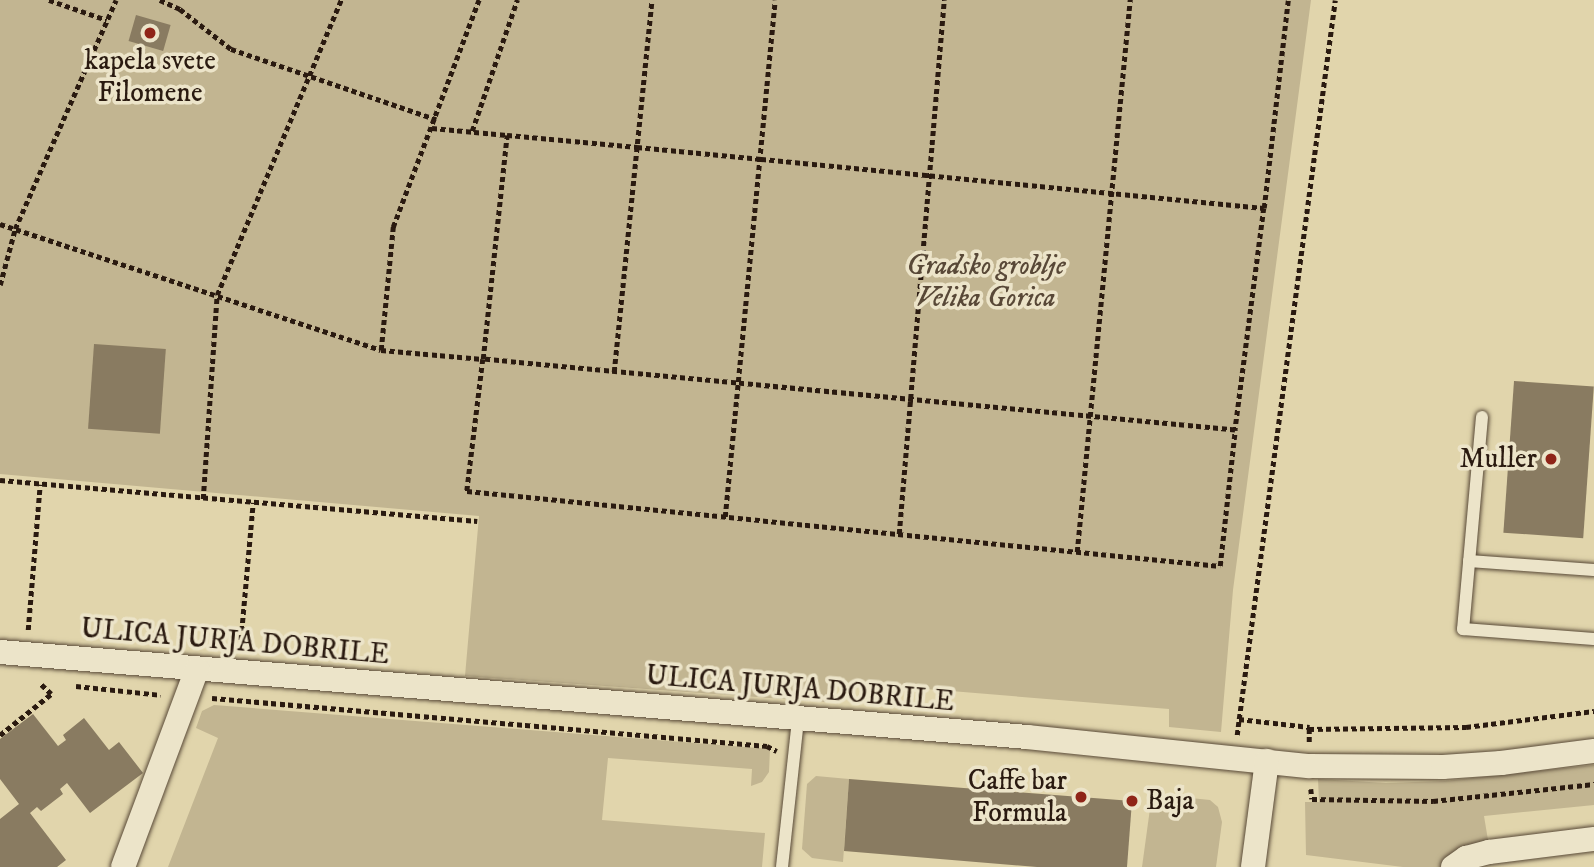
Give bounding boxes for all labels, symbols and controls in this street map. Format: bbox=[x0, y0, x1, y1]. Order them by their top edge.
marker: kapela svete Filomene bbox=[142, 25, 158, 41]
place label: kapela svete Filomene bbox=[84, 44, 216, 110]
park label: Gradsko groblje Velika Gorica bbox=[906, 249, 1066, 315]
place label: Muller bbox=[1460, 442, 1537, 476]
marker: Muller bbox=[1543, 451, 1559, 467]
street label: ULICA JURJA DOBRILE bbox=[79, 612, 391, 672]
street label: ULICA JURJA DOBRILE bbox=[644, 659, 956, 719]
place label: Caffe bar Formula bbox=[968, 764, 1067, 830]
place label: Baja bbox=[1146, 784, 1194, 818]
marker: Caffe bar Formula bbox=[1073, 789, 1089, 805]
marker: Baja bbox=[1124, 793, 1140, 809]

